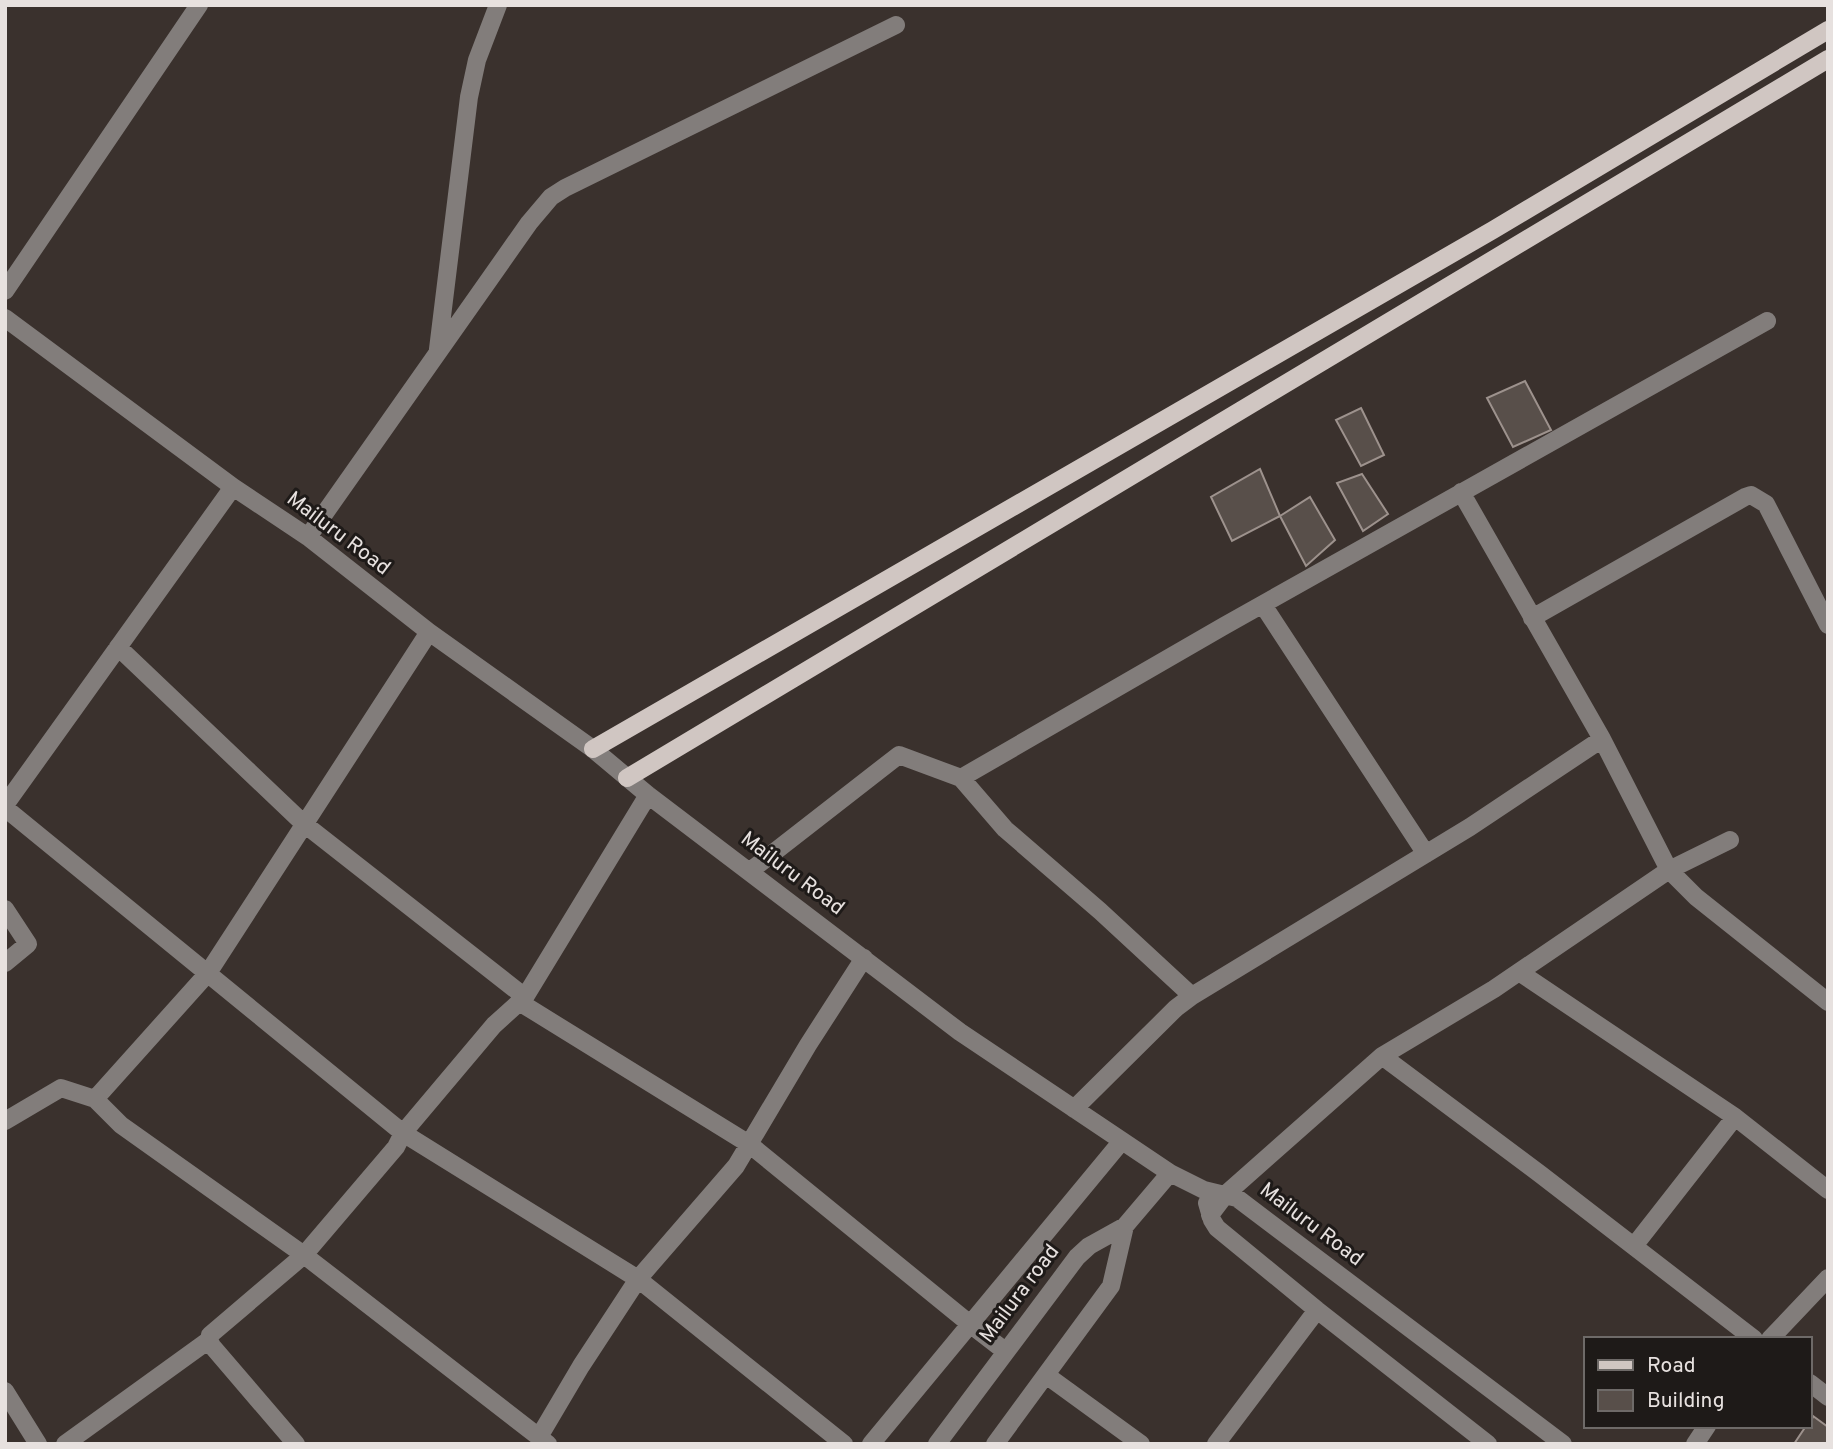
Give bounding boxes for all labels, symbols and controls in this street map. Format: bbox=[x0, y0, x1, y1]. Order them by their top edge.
street label: Mailuru Road bbox=[281, 486, 395, 582]
street label: Mailuru Road bbox=[735, 826, 849, 922]
street label: Mailuru Road bbox=[1254, 1177, 1368, 1273]
street label: Mailura road bbox=[974, 1239, 1066, 1349]
legend bbox=[1584, 1337, 1812, 1428]
text: Road bbox=[1647, 1353, 1696, 1380]
text: Building bbox=[1647, 1388, 1725, 1415]

